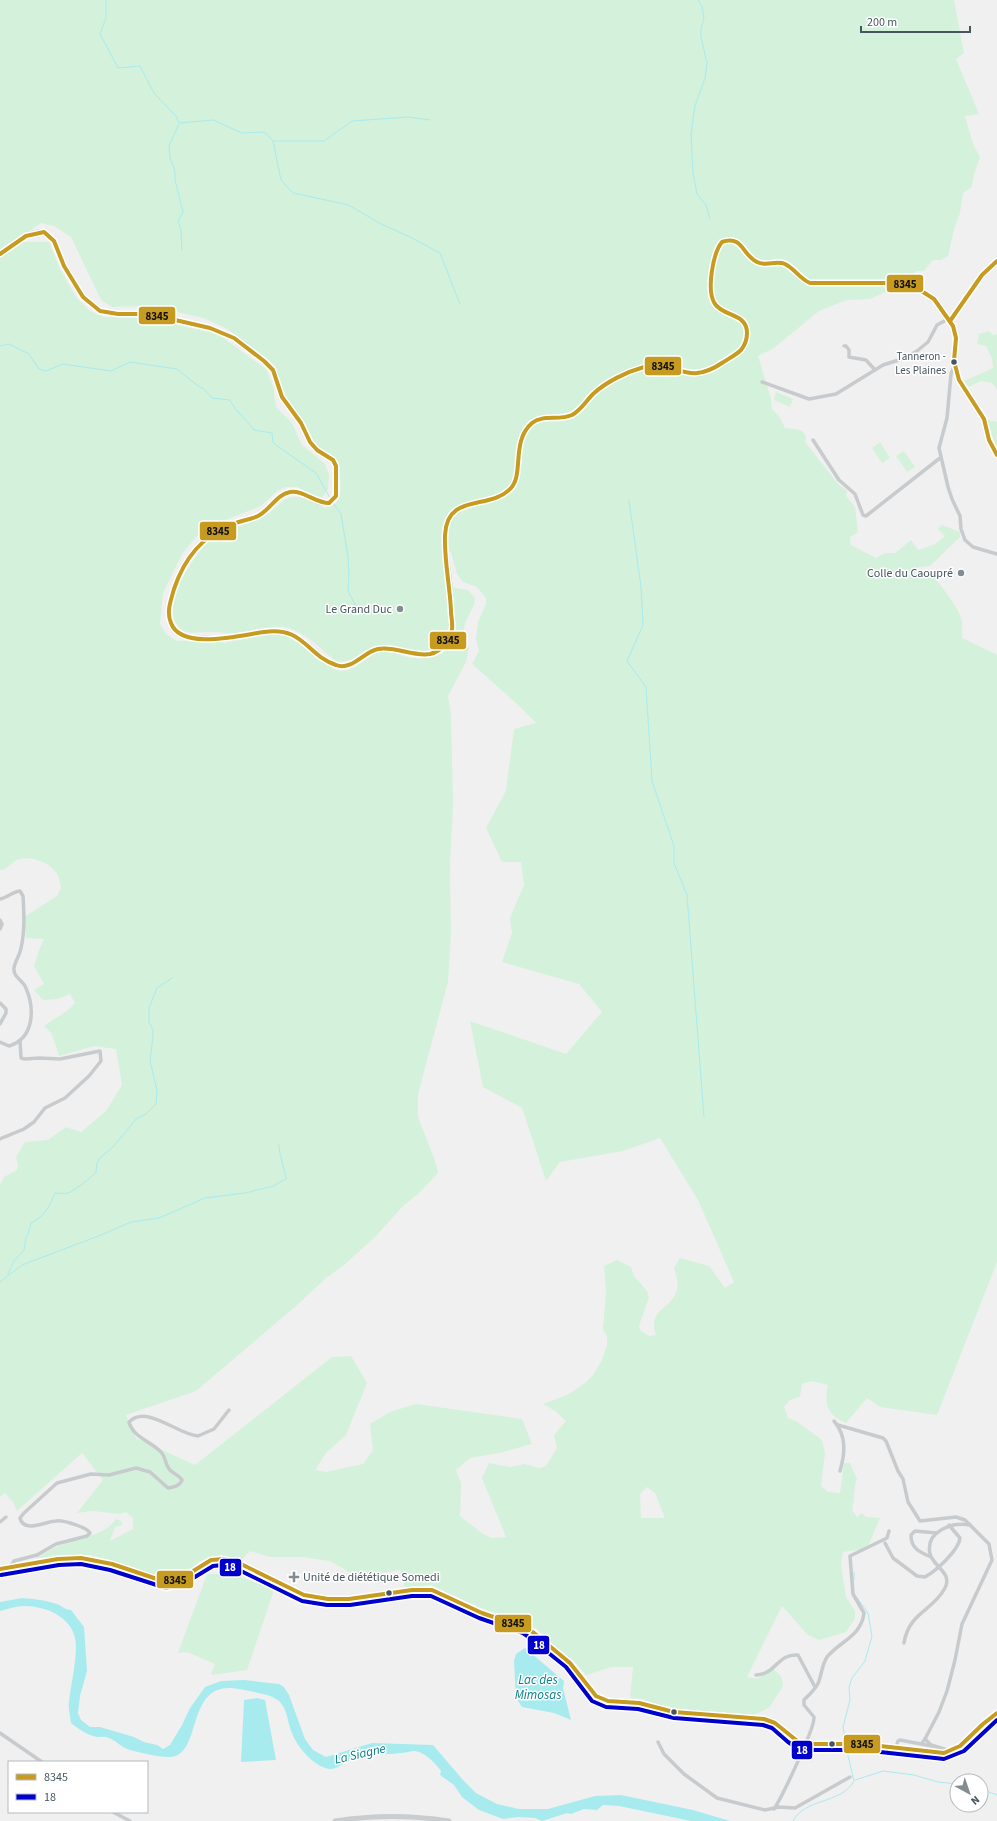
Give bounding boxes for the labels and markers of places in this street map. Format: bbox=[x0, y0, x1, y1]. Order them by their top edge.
place label: Tanneron - Les Plaines bbox=[895, 349, 946, 378]
marker: Tanneron - Les Plaines bbox=[949, 357, 959, 367]
place label: Colle du Caoupré bbox=[867, 565, 953, 582]
marker: Colle du Caoupré bbox=[956, 568, 966, 578]
place label: Le Grand Duc bbox=[326, 601, 393, 618]
marker: Le Grand Duc bbox=[395, 604, 405, 614]
place label: Unité de diététique Somedi bbox=[303, 1569, 440, 1586]
marker: Unité de diététique Somedi bbox=[288, 1571, 300, 1583]
unlabelled marker bbox=[384, 1588, 394, 1598]
unlabelled marker bbox=[669, 1707, 679, 1717]
unlabelled marker bbox=[827, 1739, 837, 1749]

